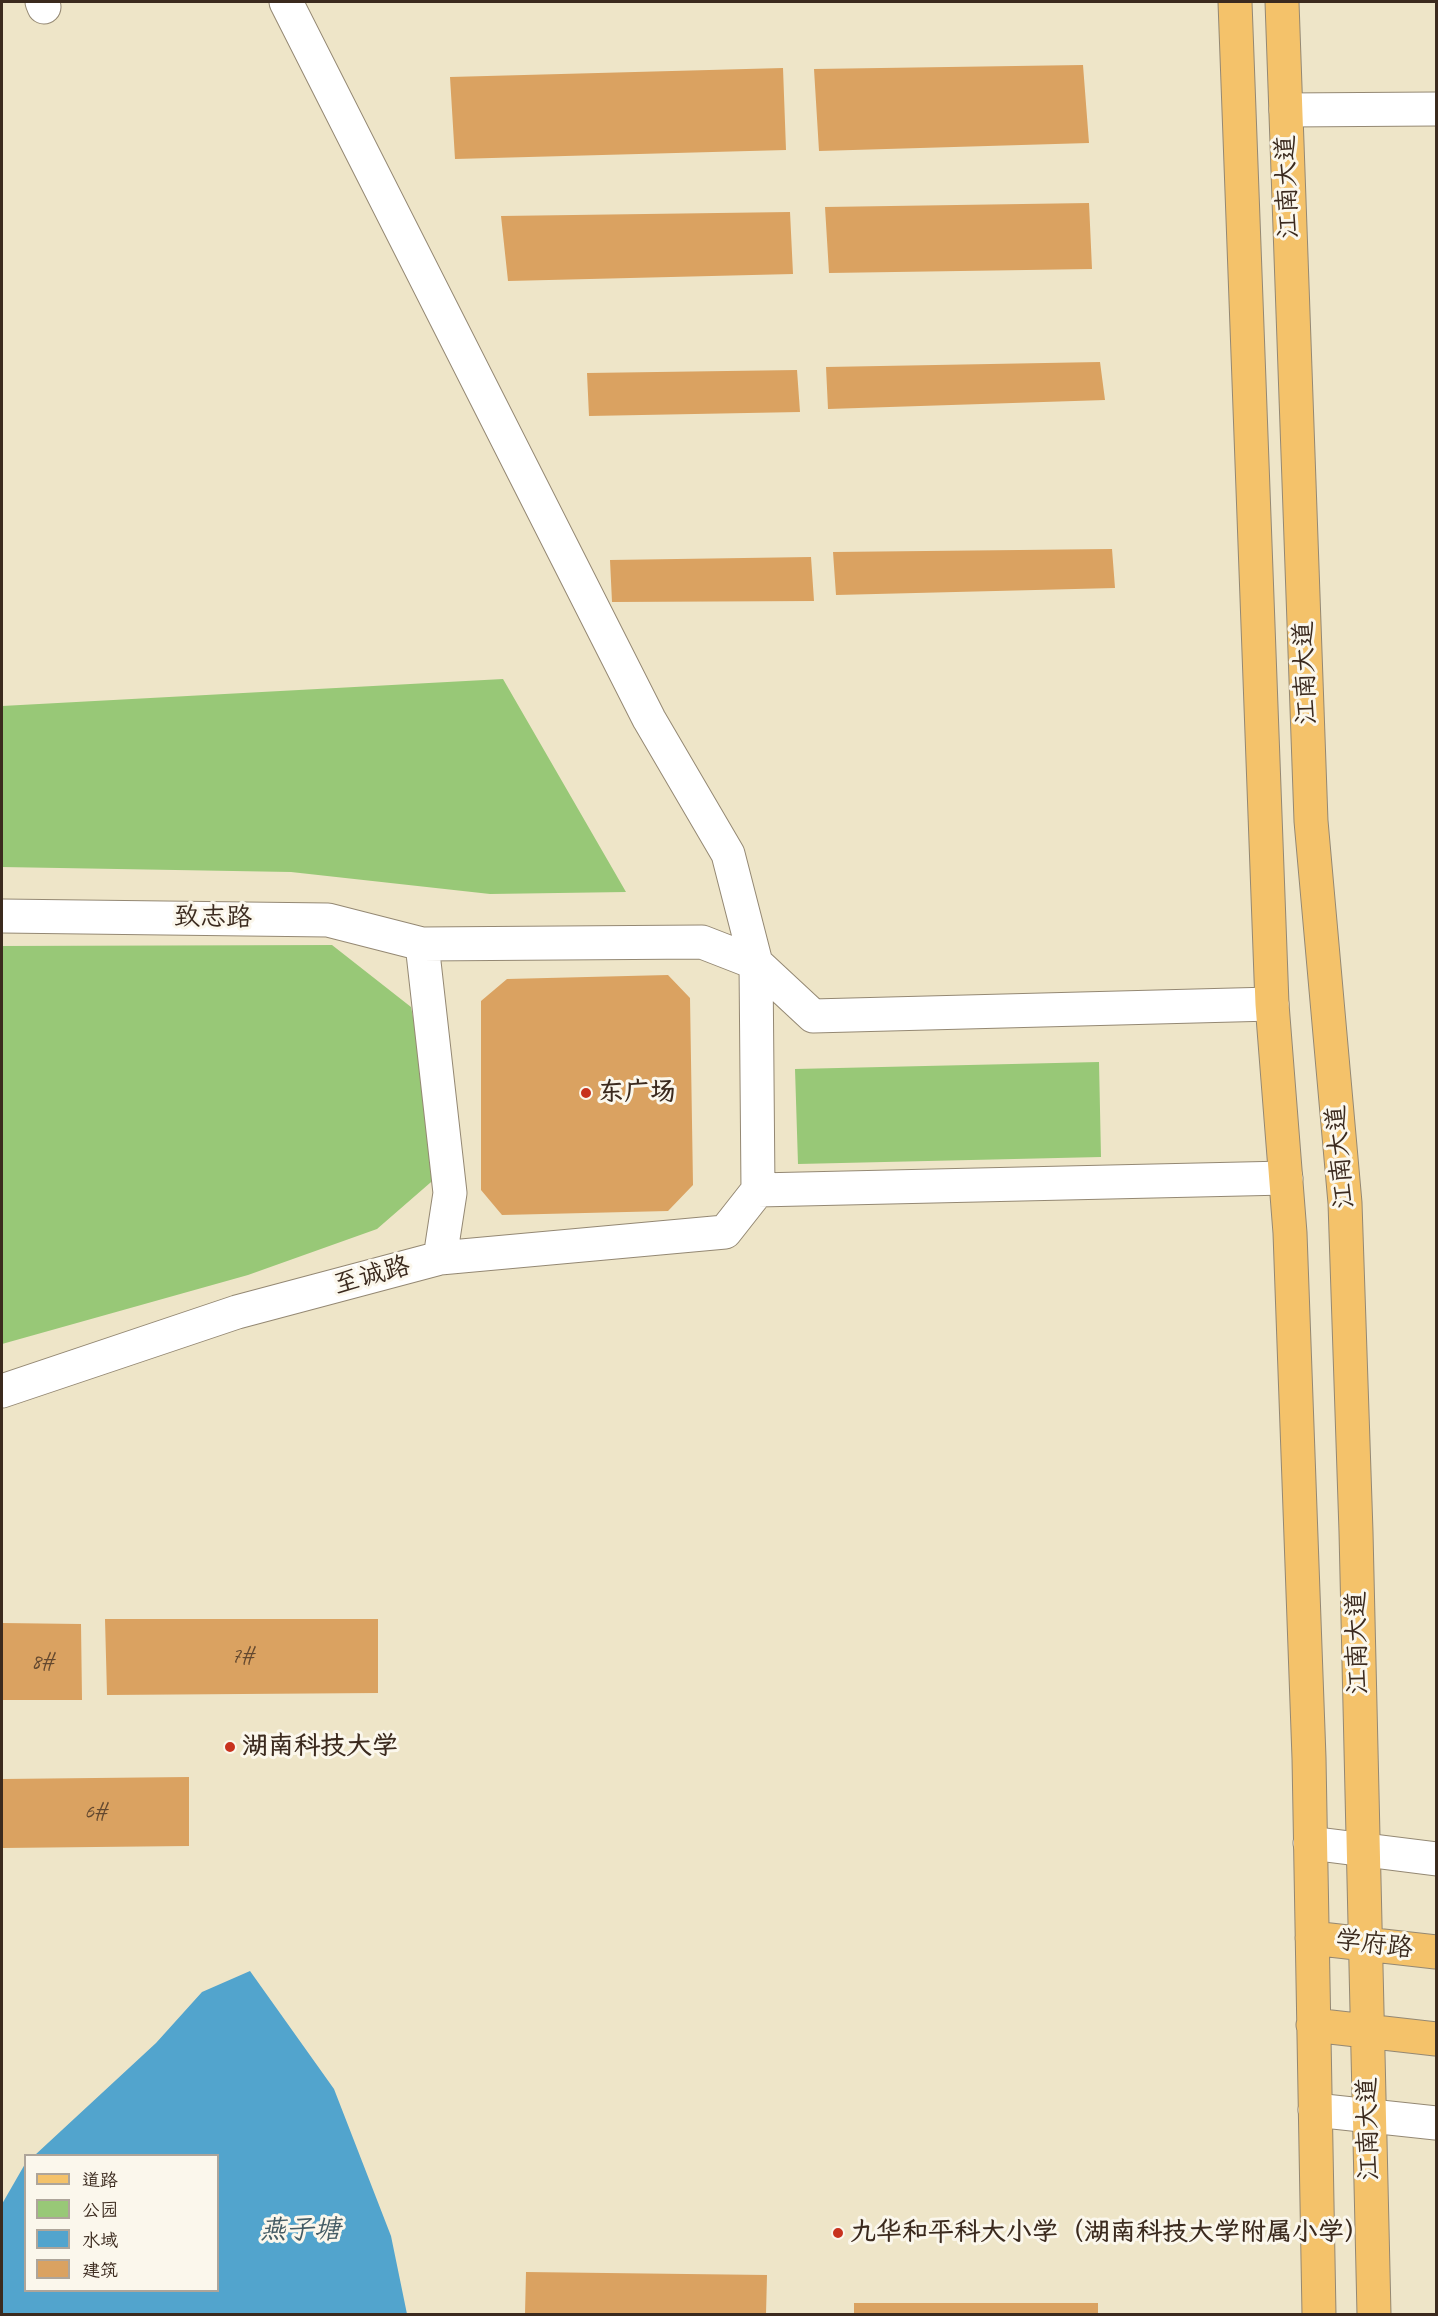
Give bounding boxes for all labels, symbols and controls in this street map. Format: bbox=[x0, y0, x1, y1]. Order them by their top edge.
street label: 江南大道 bbox=[1271, 134, 1305, 240]
street label: 江南大道 bbox=[1289, 620, 1323, 726]
street label: 致志路 bbox=[174, 902, 252, 934]
place label: 东广场 bbox=[598, 1077, 676, 1109]
marker: 东广场 bbox=[579, 1086, 593, 1100]
street label: 江南大道 bbox=[1321, 1104, 1361, 1210]
street label: 至诚路 bbox=[330, 1251, 414, 1301]
street label: 江南大道 bbox=[1341, 1591, 1375, 1695]
house number: 7# bbox=[231, 1643, 253, 1669]
house number: 8# bbox=[31, 1649, 53, 1675]
place label: 湖南科技大学 bbox=[242, 1731, 398, 1763]
marker: 湖南科技大学 bbox=[223, 1740, 237, 1754]
house number: 6# bbox=[84, 1799, 106, 1825]
street label: 学府路 bbox=[1333, 1925, 1415, 1965]
street label: 江南大道 bbox=[1352, 2077, 1386, 2181]
legend bbox=[24, 2154, 219, 2292]
text: 道路 bbox=[82, 2169, 118, 2191]
text: 公园 bbox=[82, 2199, 118, 2221]
water label: 燕子塘 bbox=[260, 2215, 340, 2247]
place label: 九华和平科大小学（湖南科技大学附属小学） bbox=[850, 2217, 1370, 2249]
marker: 九华和平科大小学（湖南科技大学附属小学） bbox=[831, 2226, 845, 2240]
text: 水域 bbox=[82, 2229, 118, 2251]
text: 建筑 bbox=[82, 2259, 118, 2281]

